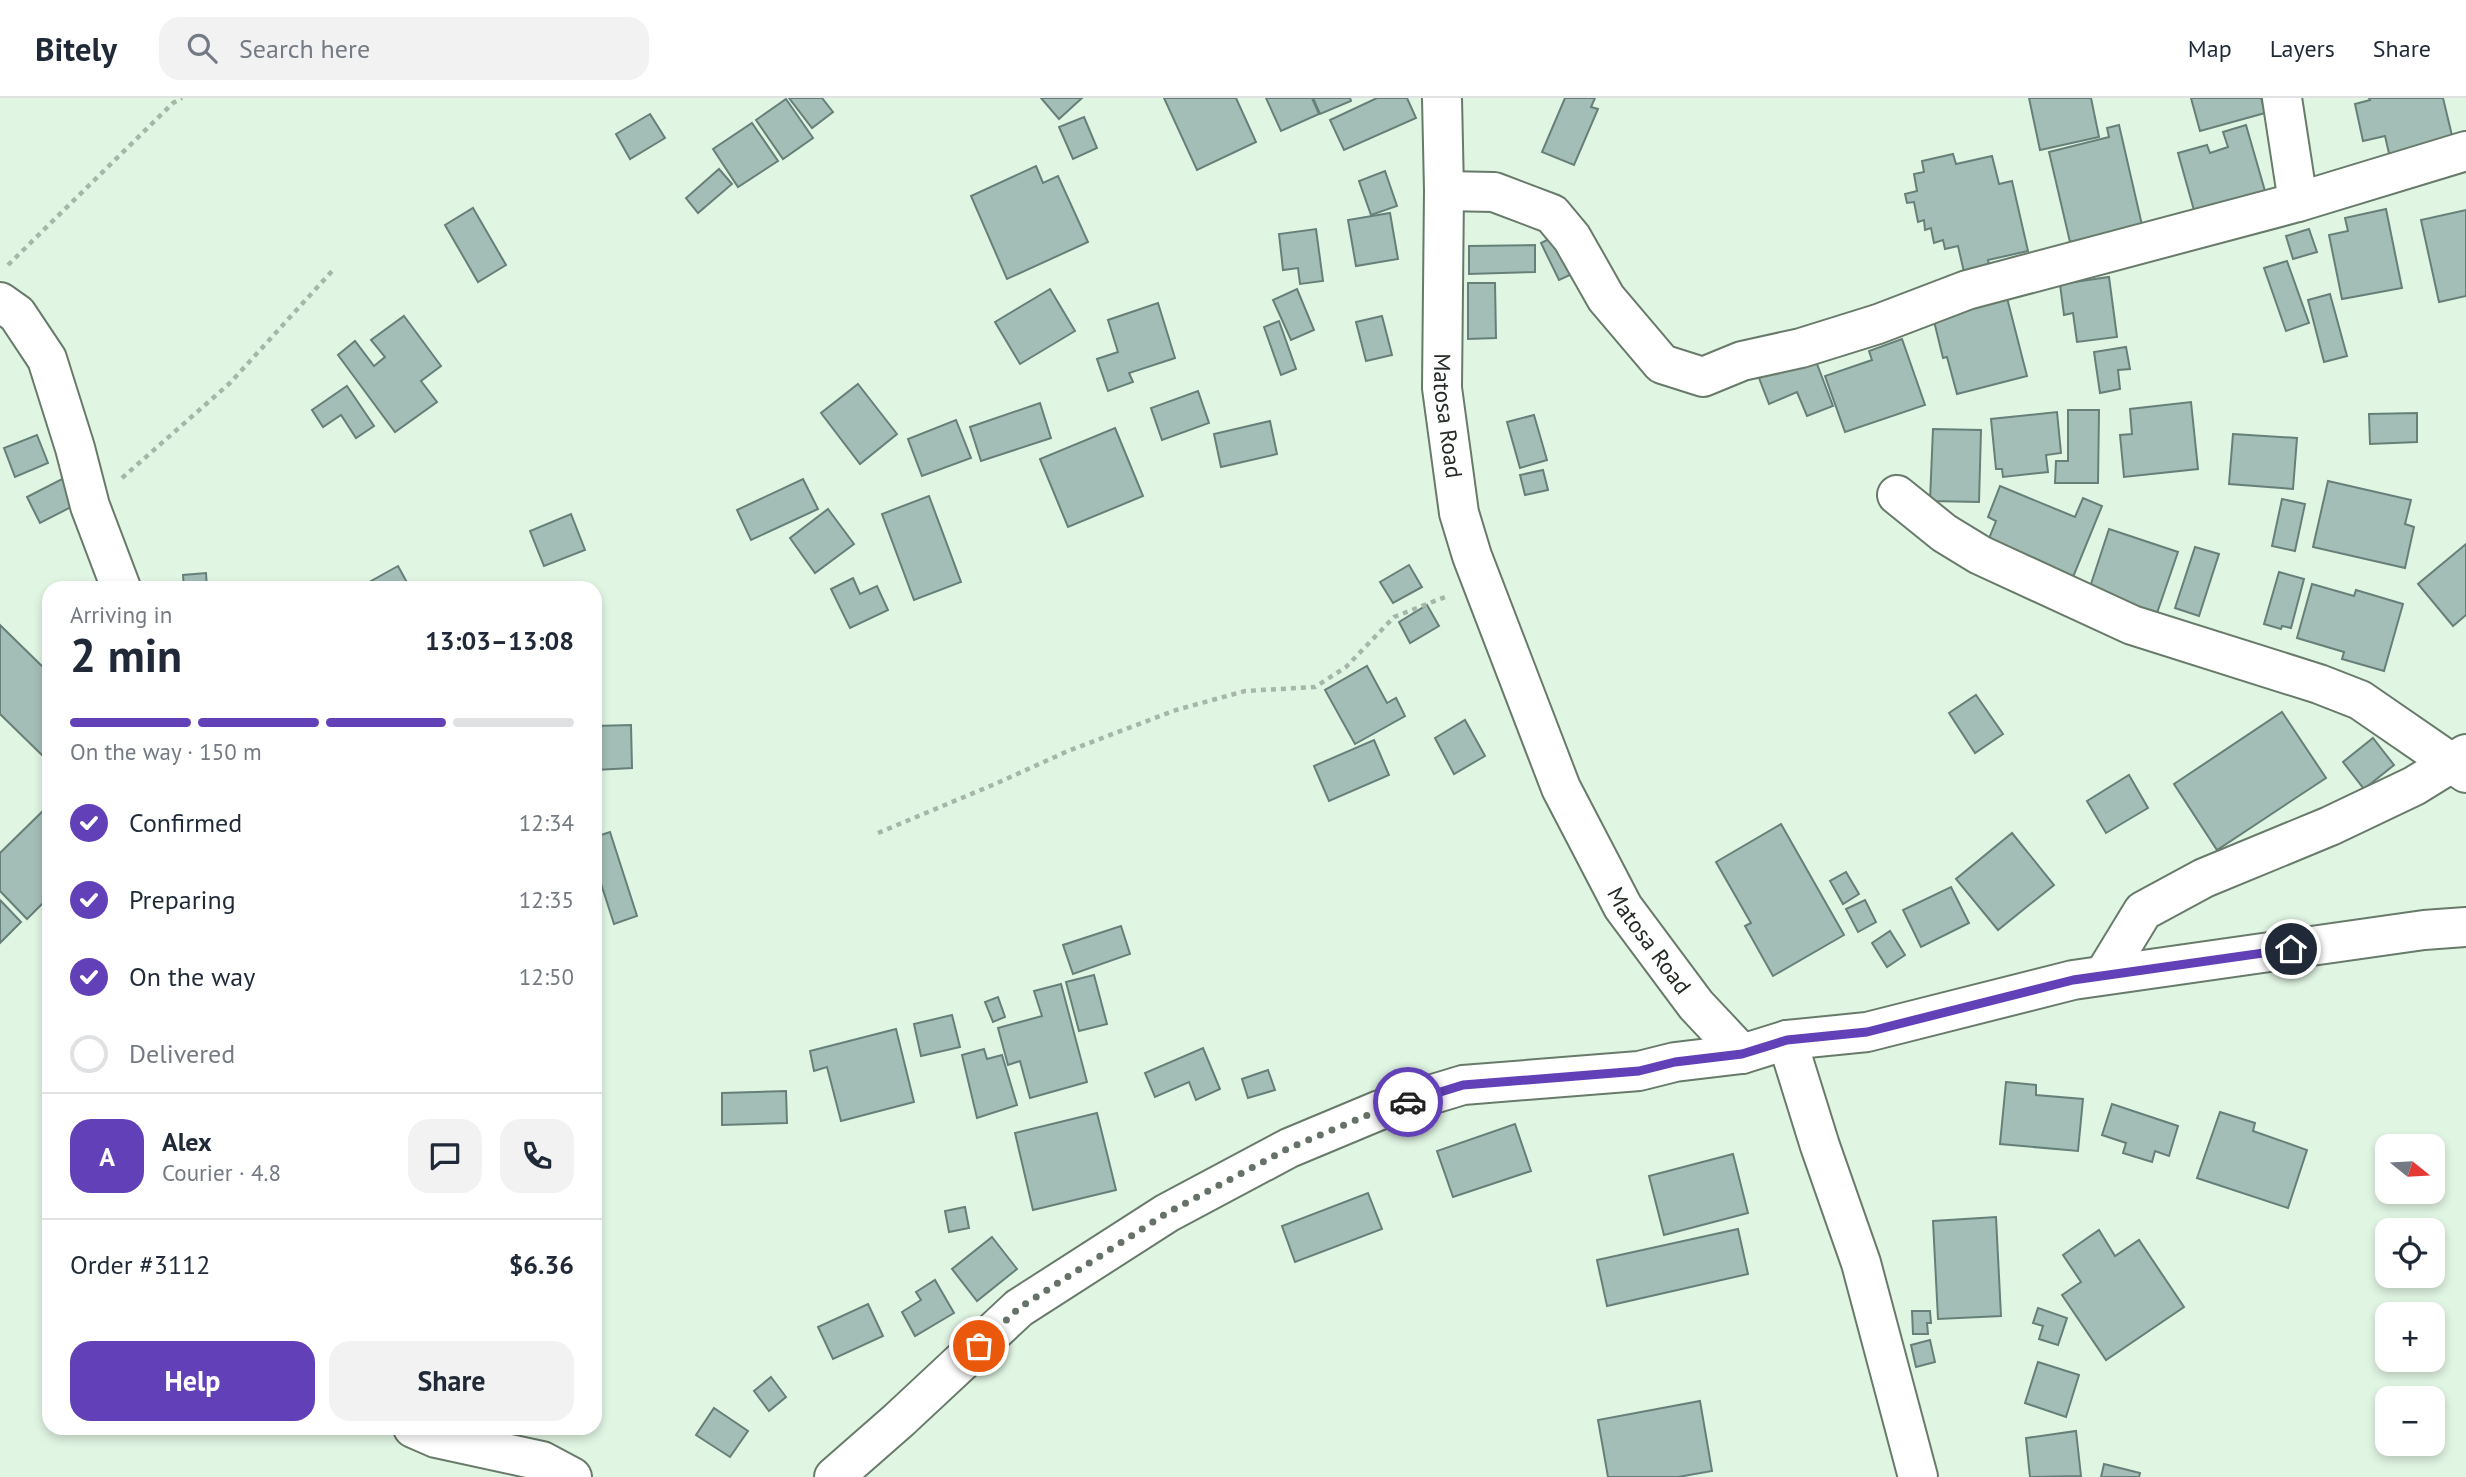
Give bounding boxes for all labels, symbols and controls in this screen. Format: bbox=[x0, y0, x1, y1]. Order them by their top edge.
search box bbox=[159, 17, 649, 80]
text: Bitely bbox=[35, 27, 117, 70]
icon: search bbox=[183, 29, 221, 67]
text: Search here bbox=[239, 32, 370, 65]
text: Map bbox=[2188, 33, 2232, 64]
text: Layers bbox=[2270, 33, 2335, 64]
text: Share bbox=[2373, 33, 2431, 64]
street label: Matosa Road bbox=[1428, 353, 1469, 480]
text: Arriving in bbox=[70, 600, 172, 629]
text: 13:03–13:08 bbox=[425, 624, 574, 657]
text: 2 min bbox=[70, 625, 182, 685]
text: On the way · 150 m bbox=[70, 737, 262, 766]
icon: check bbox=[70, 804, 108, 842]
text: Confirmed bbox=[129, 806, 242, 839]
text: 12:34 bbox=[519, 808, 574, 837]
icon: check bbox=[70, 881, 108, 919]
street label: Matosa Road bbox=[1601, 882, 1698, 1000]
text: Preparing bbox=[129, 883, 236, 916]
text: 12:35 bbox=[519, 885, 574, 914]
pin bbox=[2261, 919, 2321, 979]
icon: home bbox=[2272, 930, 2310, 968]
icon: check bbox=[70, 958, 108, 996]
text: On the way bbox=[129, 960, 255, 993]
text: 12:50 bbox=[519, 962, 574, 991]
text: Delivered bbox=[129, 1037, 235, 1070]
courier bbox=[1373, 1067, 1443, 1137]
icon: car bbox=[1389, 1083, 1427, 1121]
button: chat bbox=[408, 1119, 482, 1193]
button: phone bbox=[500, 1119, 574, 1193]
text: Alex bbox=[162, 1125, 212, 1158]
north arrow bbox=[2375, 1134, 2445, 1204]
map controls bbox=[2375, 1134, 2445, 1456]
text: A bbox=[99, 1140, 115, 1173]
text: Courier · 4.8 bbox=[162, 1158, 281, 1187]
button: locate bbox=[2375, 1218, 2445, 1288]
text: Order #3112 bbox=[70, 1248, 210, 1281]
text: $6.36 bbox=[509, 1248, 574, 1281]
button: + bbox=[2375, 1302, 2445, 1372]
pin bbox=[949, 1316, 1009, 1376]
icon: bag bbox=[960, 1327, 998, 1365]
button: Help bbox=[70, 1341, 315, 1421]
button: Share bbox=[329, 1341, 574, 1421]
button: − bbox=[2375, 1386, 2445, 1456]

